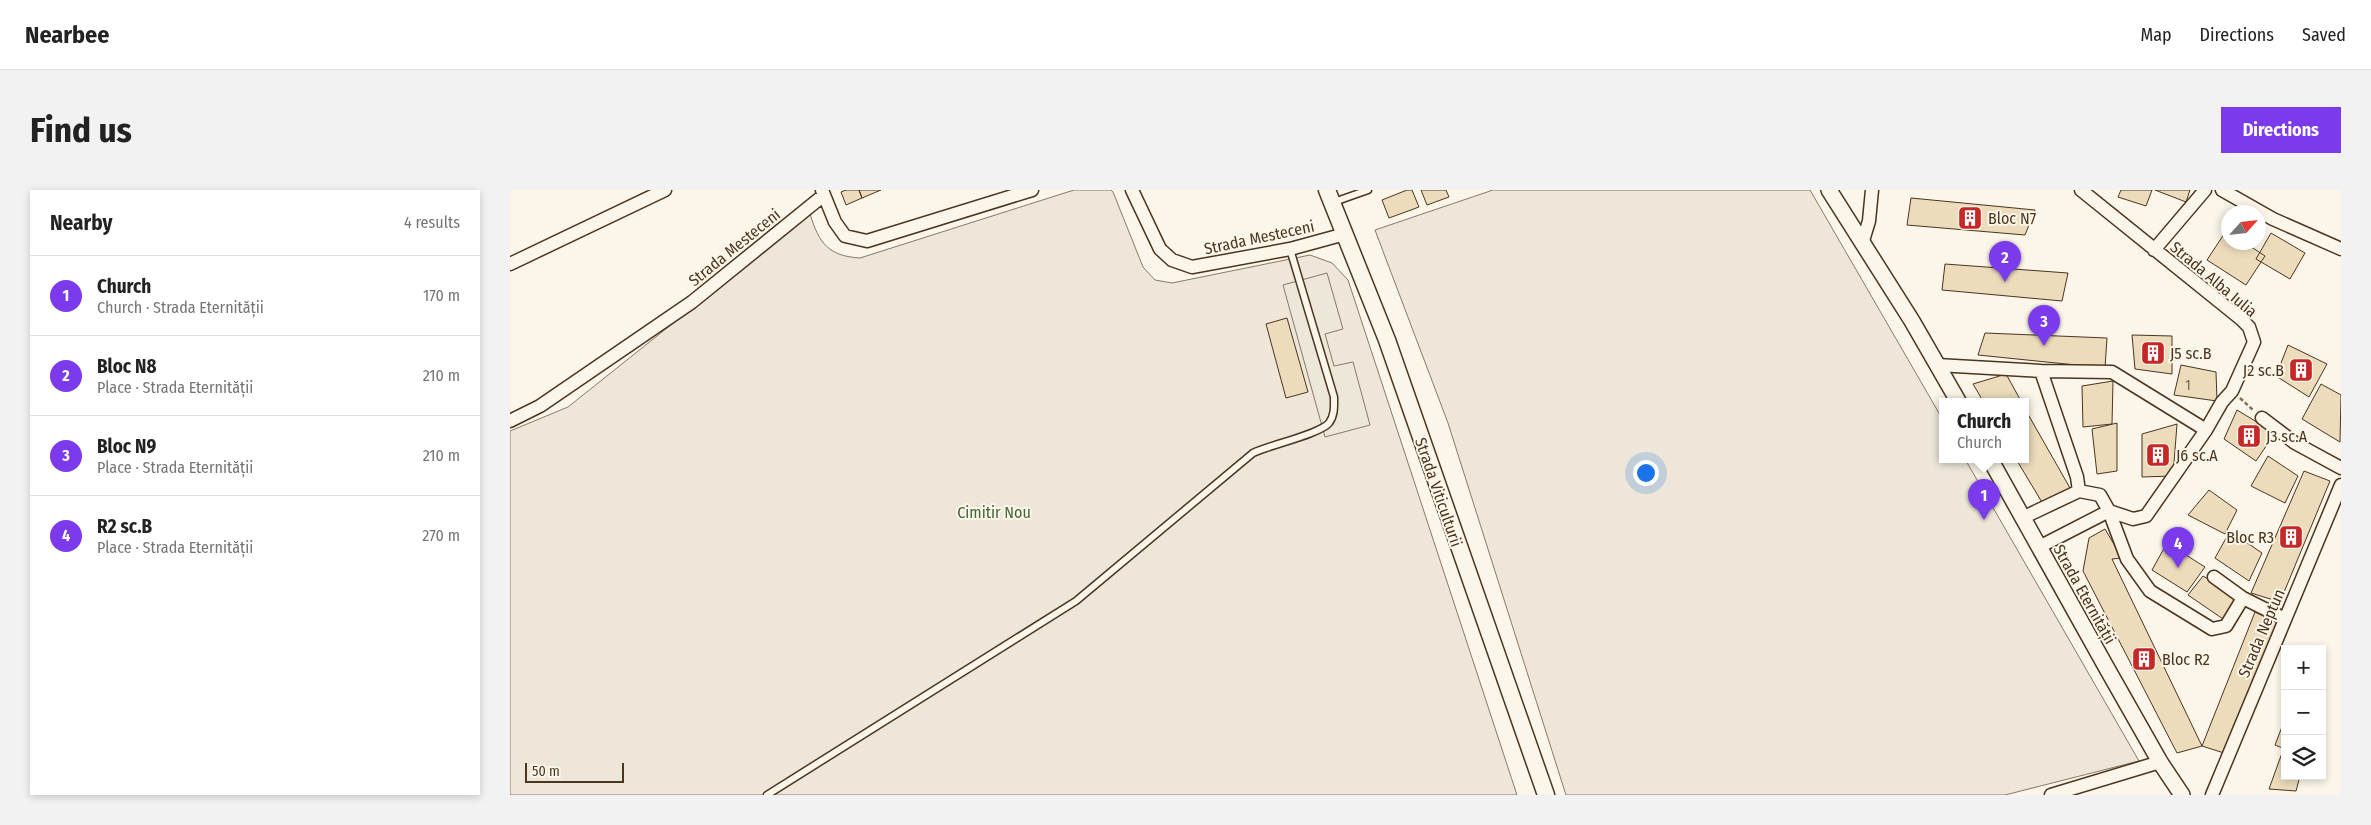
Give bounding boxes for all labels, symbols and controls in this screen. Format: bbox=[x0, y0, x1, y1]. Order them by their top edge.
text: Nearbee bbox=[25, 21, 109, 49]
text: Map bbox=[2140, 24, 2172, 46]
text: Directions bbox=[2200, 24, 2274, 46]
text: Saved bbox=[2302, 24, 2346, 46]
button: Directions bbox=[2221, 107, 2341, 153]
text: Find us bbox=[30, 109, 132, 151]
street label: Strada Mesteceni bbox=[685, 205, 784, 290]
building icon: Bloc N7 bbox=[1957, 205, 1983, 231]
north arrow bbox=[2221, 205, 2266, 250]
place label: Bloc N7 bbox=[1988, 209, 2037, 228]
text: Nearby bbox=[50, 210, 112, 236]
text: 4 results bbox=[404, 213, 460, 232]
street label: Strada Mesteceni bbox=[1202, 217, 1316, 258]
street label: Strada Alba Iulia bbox=[2166, 238, 2261, 321]
pin: 2 bbox=[1989, 241, 2021, 282]
text: Church bbox=[97, 275, 151, 298]
text: 1 bbox=[63, 286, 69, 305]
text: 170 m bbox=[423, 286, 460, 305]
text: Church · Strada Eternității bbox=[97, 298, 264, 317]
pin: 3 bbox=[2028, 305, 2060, 346]
building icon: J5 sc.B bbox=[2140, 340, 2166, 366]
place label: J5 sc.B bbox=[2170, 344, 2212, 363]
text: Bloc N8 bbox=[97, 355, 157, 378]
building icon: J2 sc.B bbox=[2288, 357, 2314, 383]
place label: J2 sc.B bbox=[2243, 361, 2284, 380]
text: 2 bbox=[62, 366, 70, 385]
text: 210 m bbox=[423, 366, 460, 385]
house number: 1 bbox=[2185, 377, 2191, 394]
text: Place · Strada Eternității bbox=[97, 378, 253, 397]
popup bbox=[1939, 398, 2029, 463]
text: Church bbox=[1957, 410, 2011, 433]
building icon: J3 sc.A bbox=[2236, 423, 2262, 449]
place label: J3 sc.A bbox=[2266, 427, 2308, 446]
text: Church bbox=[1957, 433, 2002, 452]
text: Bloc N9 bbox=[97, 435, 156, 458]
street label: Strada Viticulturii bbox=[1411, 435, 1466, 549]
building icon: J6 sc.A bbox=[2145, 442, 2171, 468]
text: 3 bbox=[62, 446, 70, 465]
text: 210 m bbox=[423, 446, 460, 465]
place label: J6 sc.A bbox=[2176, 446, 2218, 465]
text: Place · Strada Eternității bbox=[97, 458, 253, 477]
your location bbox=[1633, 460, 1659, 486]
pin: 1 bbox=[1968, 479, 2000, 520]
park label: Cimitir Nou bbox=[957, 503, 1031, 522]
text: R2 sc.B bbox=[97, 515, 152, 538]
building icon: Bloc R3 bbox=[2278, 524, 2304, 550]
text: 4 bbox=[62, 526, 70, 545]
text: 270 m bbox=[422, 526, 460, 545]
pin: 4 bbox=[2162, 527, 2194, 568]
place label: Bloc R3 bbox=[2226, 528, 2274, 547]
text: Place · Strada Eternității bbox=[97, 538, 253, 557]
street label: Strada Eternității bbox=[2049, 541, 2120, 648]
street label: Strada Neptun bbox=[2234, 586, 2289, 680]
map controls bbox=[2281, 645, 2326, 780]
button: + bbox=[2281, 645, 2326, 690]
building icon: Bloc R2 bbox=[2131, 646, 2157, 672]
place label: Bloc R2 bbox=[2162, 650, 2210, 669]
button: − bbox=[2281, 690, 2326, 735]
button: layers bbox=[2281, 735, 2326, 780]
scale bar bbox=[525, 760, 624, 783]
text: 50 m bbox=[532, 763, 560, 780]

